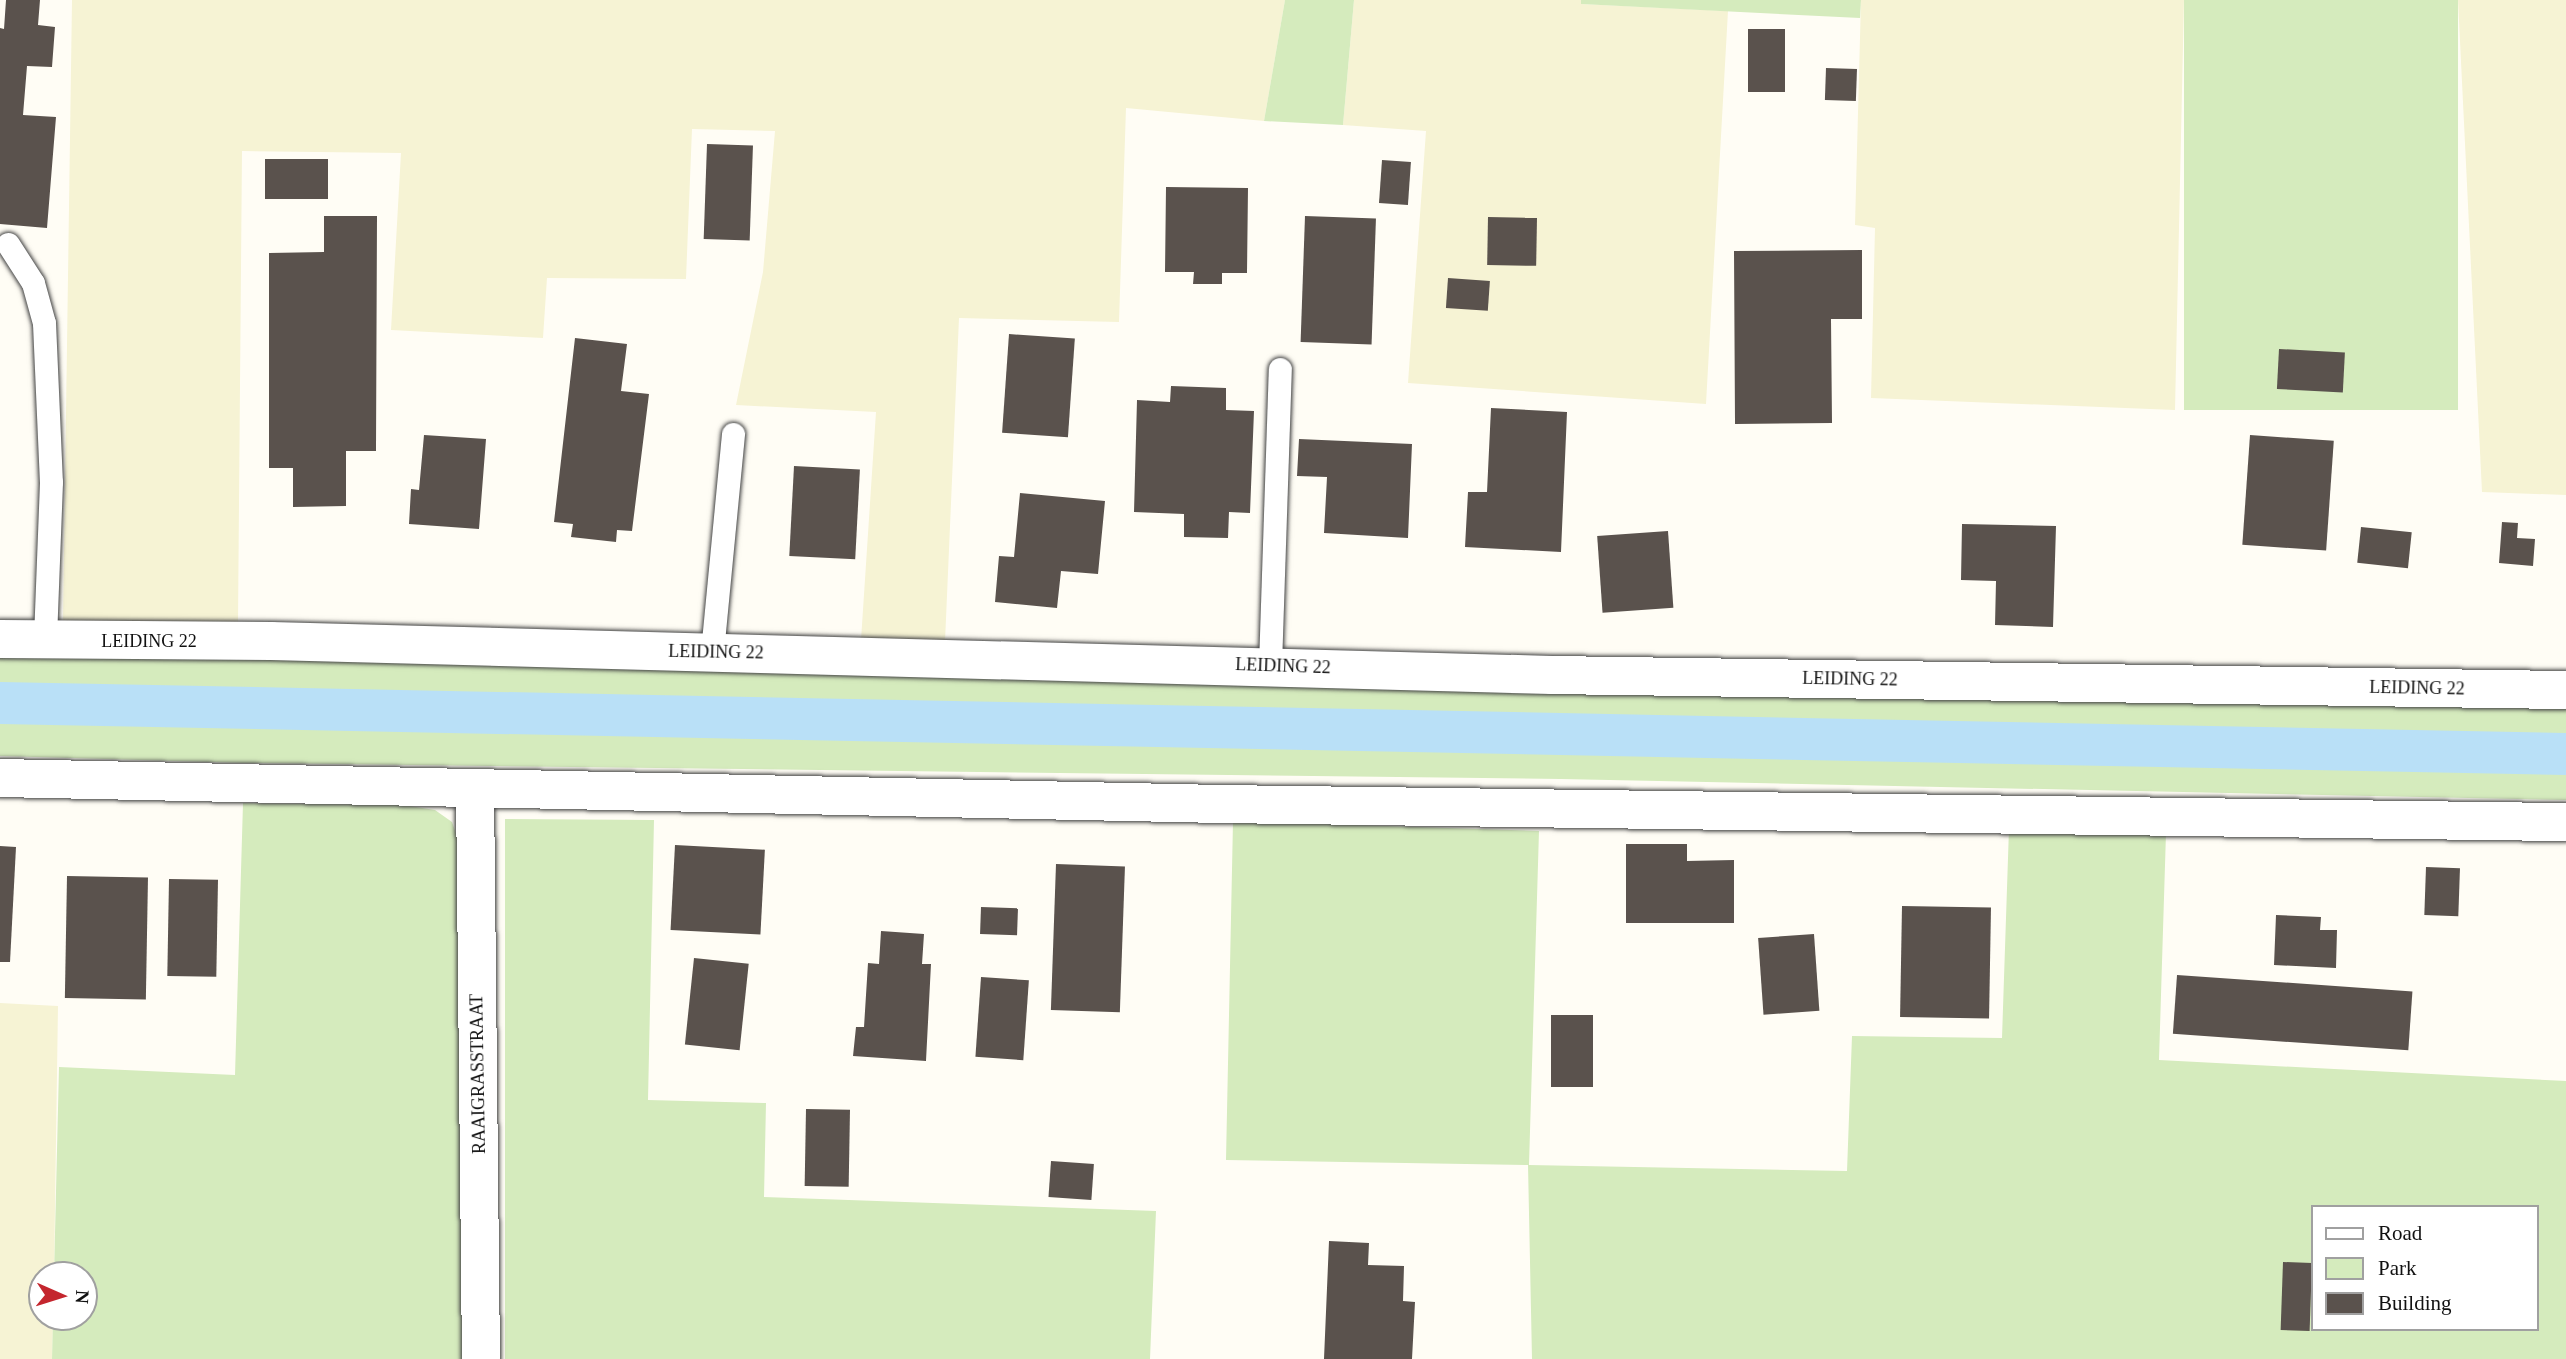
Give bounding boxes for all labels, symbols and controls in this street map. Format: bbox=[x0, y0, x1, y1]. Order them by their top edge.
street label: LEIDING 22 bbox=[101, 630, 197, 652]
street label: LEIDING 22 bbox=[668, 640, 764, 664]
street label: LEIDING 22 bbox=[1235, 654, 1331, 678]
street label: LEIDING 22 bbox=[1802, 667, 1898, 691]
street label: LEIDING 22 bbox=[2369, 676, 2465, 700]
street label: RAAIGRASSTRAAT bbox=[466, 994, 490, 1154]
legend bbox=[2310, 1205, 2538, 1331]
text: Road bbox=[2378, 1221, 2422, 1245]
text: Park bbox=[2378, 1256, 2417, 1280]
north arrow bbox=[28, 1261, 98, 1331]
text: N bbox=[72, 1290, 93, 1304]
text: Building bbox=[2378, 1291, 2452, 1315]

